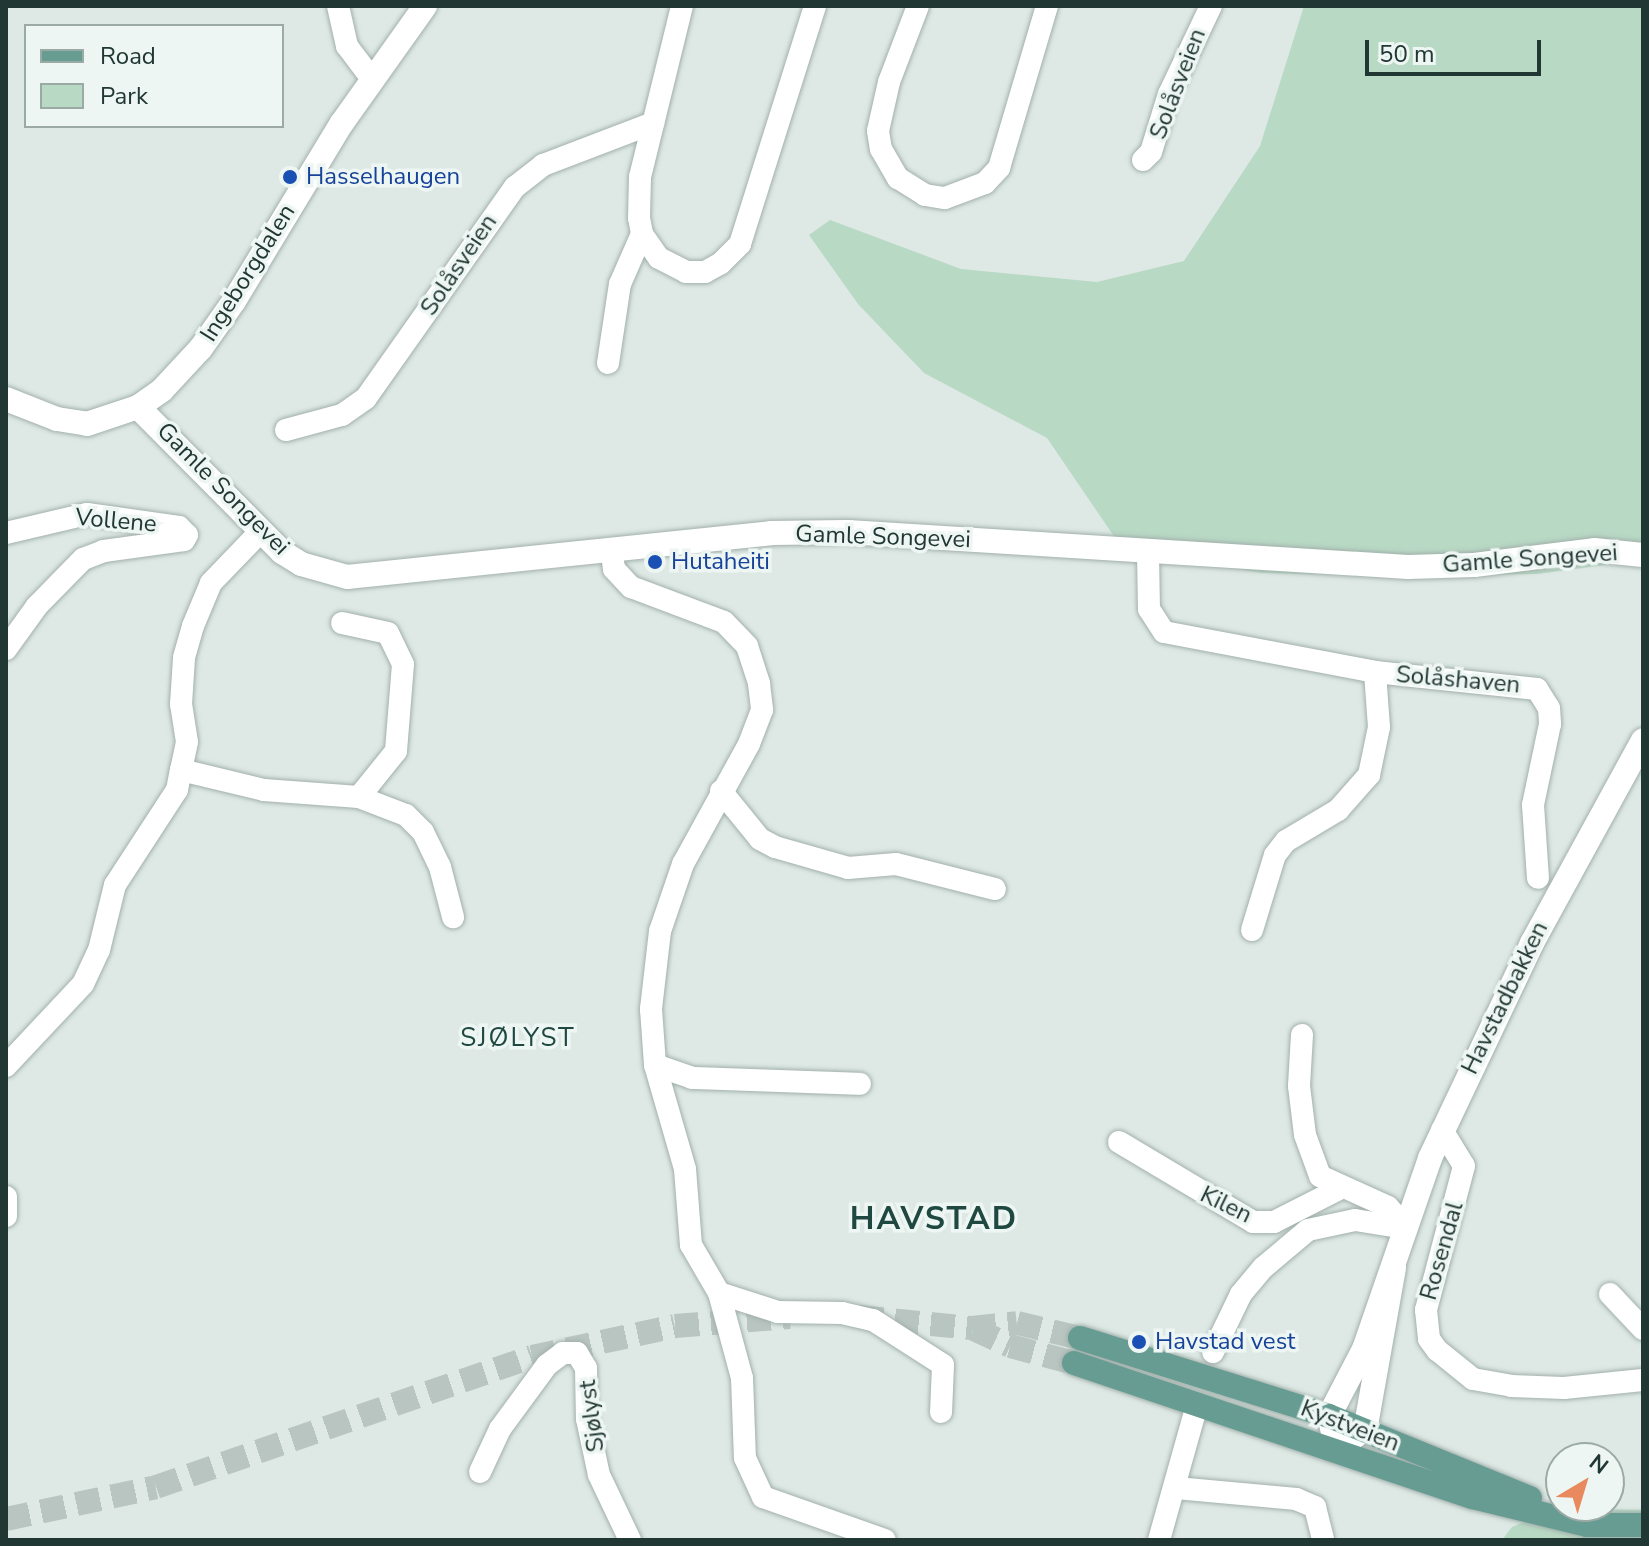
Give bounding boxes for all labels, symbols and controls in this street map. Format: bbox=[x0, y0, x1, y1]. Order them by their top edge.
legend bbox=[24, 24, 284, 128]
scale bar bbox=[1369, 24, 1545, 74]
street label: Solåsveien bbox=[1144, 25, 1212, 143]
text: 50 m bbox=[1379, 38, 1435, 70]
text: Road bbox=[100, 40, 156, 72]
text: Park bbox=[100, 80, 148, 112]
place label: Hasselhaugen bbox=[306, 163, 460, 191]
marker: Hasselhaugen bbox=[281, 168, 299, 186]
street label: Ingeborgdalen bbox=[194, 199, 302, 347]
street label: Solåsveien bbox=[415, 209, 503, 321]
street label: Gamle Songevei bbox=[151, 417, 295, 561]
street label: Vollene bbox=[74, 503, 158, 539]
street label: Gamle Songevei bbox=[795, 520, 971, 554]
street label: Gamle Songevei bbox=[1441, 539, 1619, 579]
place label: Hutaheiti bbox=[671, 548, 770, 576]
marker: Hutaheiti bbox=[646, 553, 664, 571]
street label: Solåshaven bbox=[1395, 660, 1521, 700]
street label: Havstadbakken bbox=[1456, 917, 1554, 1079]
district label: SJØLYST bbox=[460, 1022, 576, 1054]
street label: Kilen bbox=[1195, 1180, 1257, 1230]
street label: Rosendal bbox=[1414, 1199, 1470, 1303]
district label: HAVSTAD bbox=[850, 1200, 1018, 1238]
place label: Havstad vest bbox=[1155, 1328, 1295, 1356]
marker: Havstad vest bbox=[1130, 1333, 1148, 1351]
street label: Sjølyst bbox=[573, 1378, 611, 1454]
street label: Kystveien bbox=[1297, 1394, 1403, 1458]
north arrow bbox=[1545, 1442, 1625, 1522]
text: N bbox=[1583, 1448, 1614, 1482]

